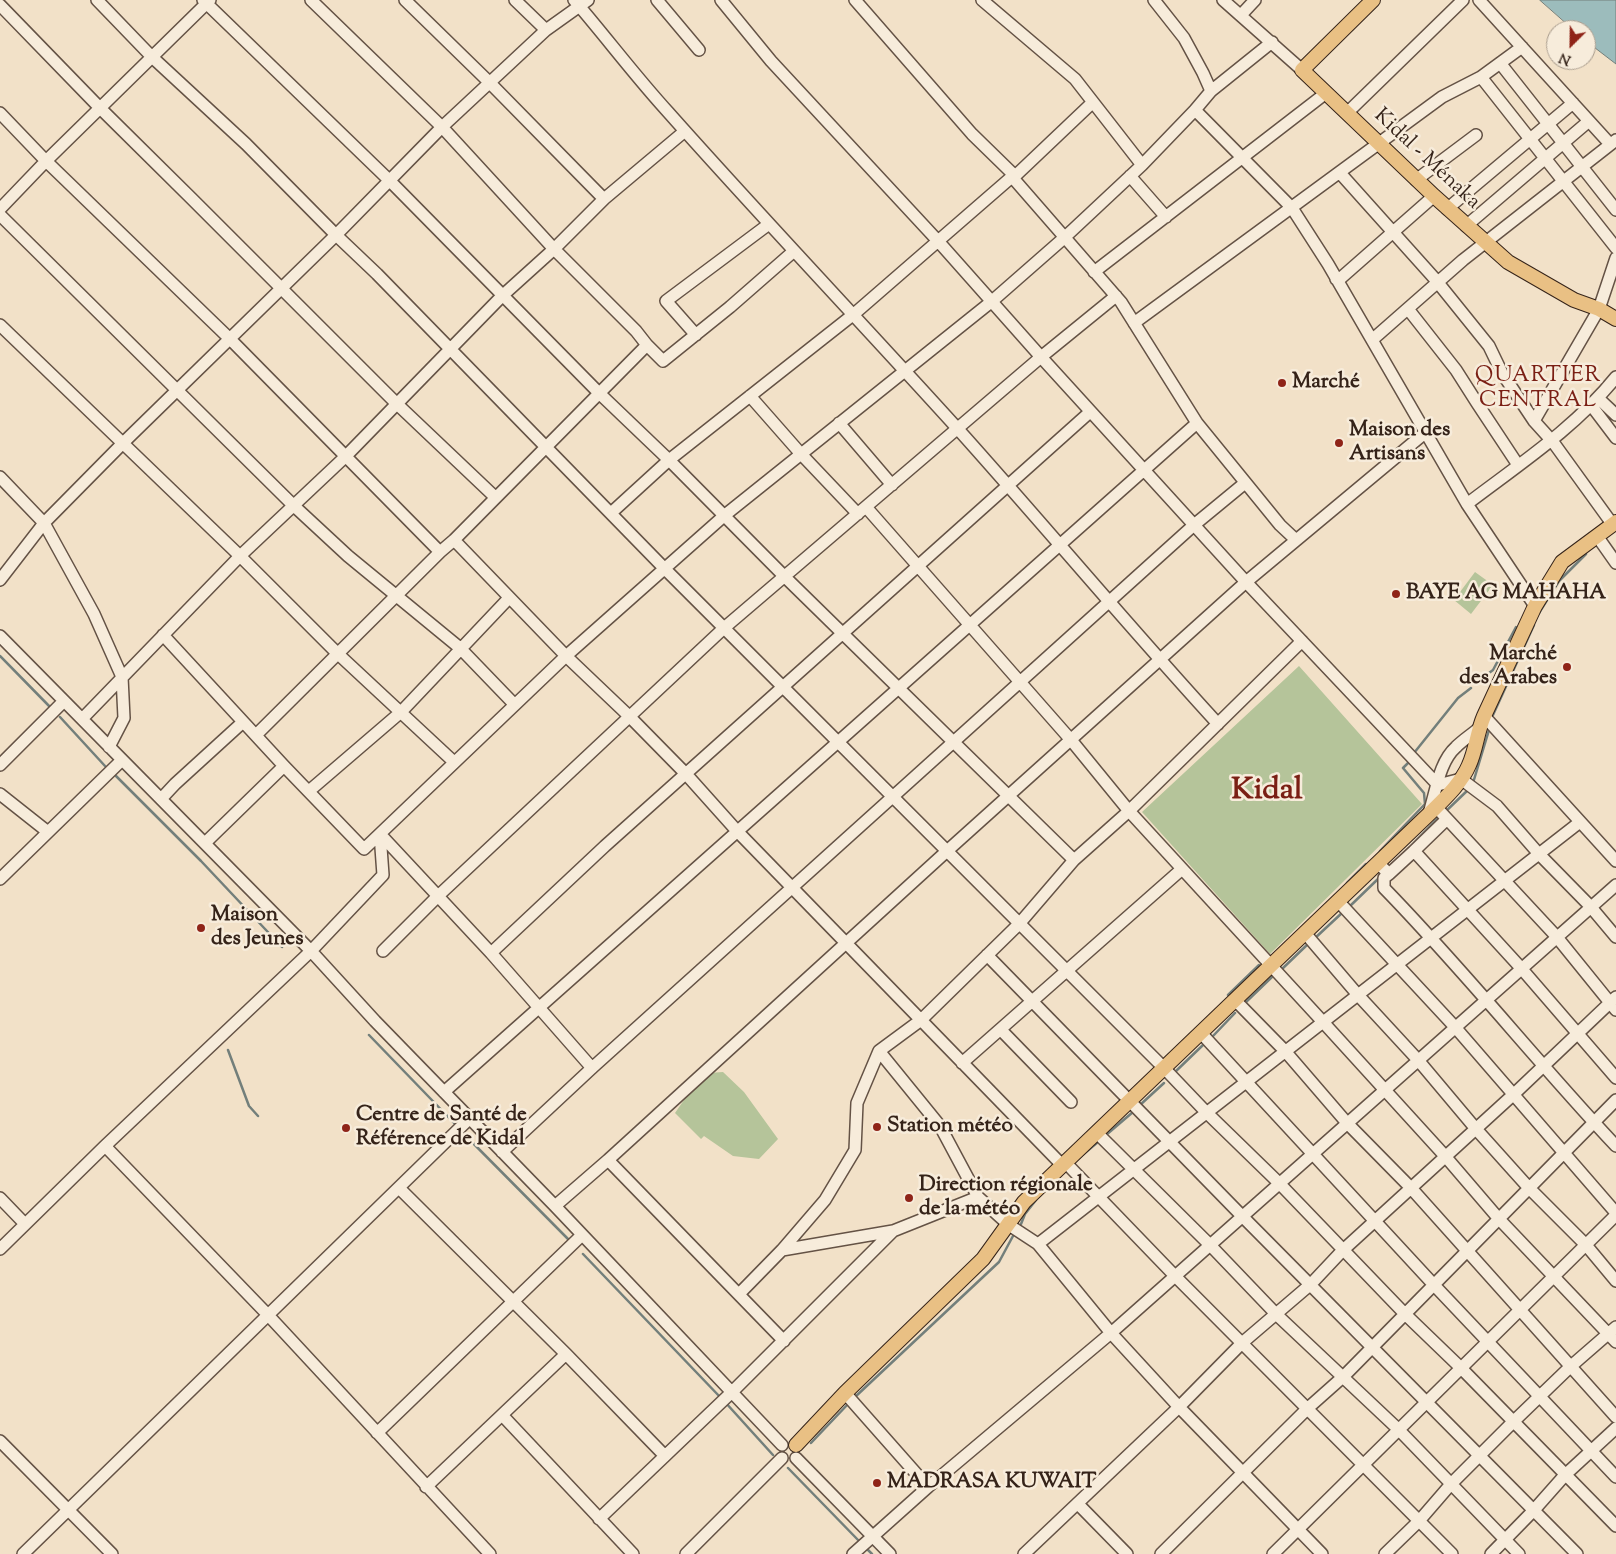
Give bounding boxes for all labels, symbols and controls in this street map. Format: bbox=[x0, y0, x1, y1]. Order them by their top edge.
north arrow bbox=[1546, 20, 1596, 70]
text: N bbox=[1556, 46, 1575, 69]
street label: Kidal - Ménaka bbox=[1367, 104, 1485, 216]
district label: QUARTIER CENTRAL bbox=[1474, 364, 1602, 416]
place label: Marché bbox=[1292, 370, 1360, 396]
marker: Marché bbox=[1276, 377, 1288, 389]
place label: Maison des Artisans bbox=[1349, 418, 1450, 468]
marker: Maison des Artisans bbox=[1333, 437, 1345, 449]
place label: BAYE AG MAHAHA bbox=[1406, 581, 1606, 607]
marker: BAYE AG MAHAHA bbox=[1390, 588, 1402, 600]
place label: Marché des Arabes bbox=[1459, 642, 1557, 692]
marker: Marché des Arabes bbox=[1561, 661, 1573, 673]
district label: Kidal bbox=[1231, 774, 1303, 812]
place label: Maison des Jeunes bbox=[211, 903, 303, 953]
marker: Maison des Jeunes bbox=[195, 922, 207, 934]
place label: Centre de Santé de Référence de Kidal bbox=[356, 1103, 527, 1153]
place label: Station météo bbox=[887, 1114, 1013, 1140]
marker: Station météo bbox=[871, 1121, 883, 1133]
marker: Centre de Santé de Référence de Kidal bbox=[340, 1122, 352, 1134]
place label: Direction régionale de la météo bbox=[919, 1173, 1093, 1223]
marker: Direction régionale de la météo bbox=[903, 1192, 915, 1204]
place label: MADRASA KUWAIT bbox=[887, 1470, 1096, 1496]
marker: MADRASA KUWAIT bbox=[871, 1477, 883, 1489]

